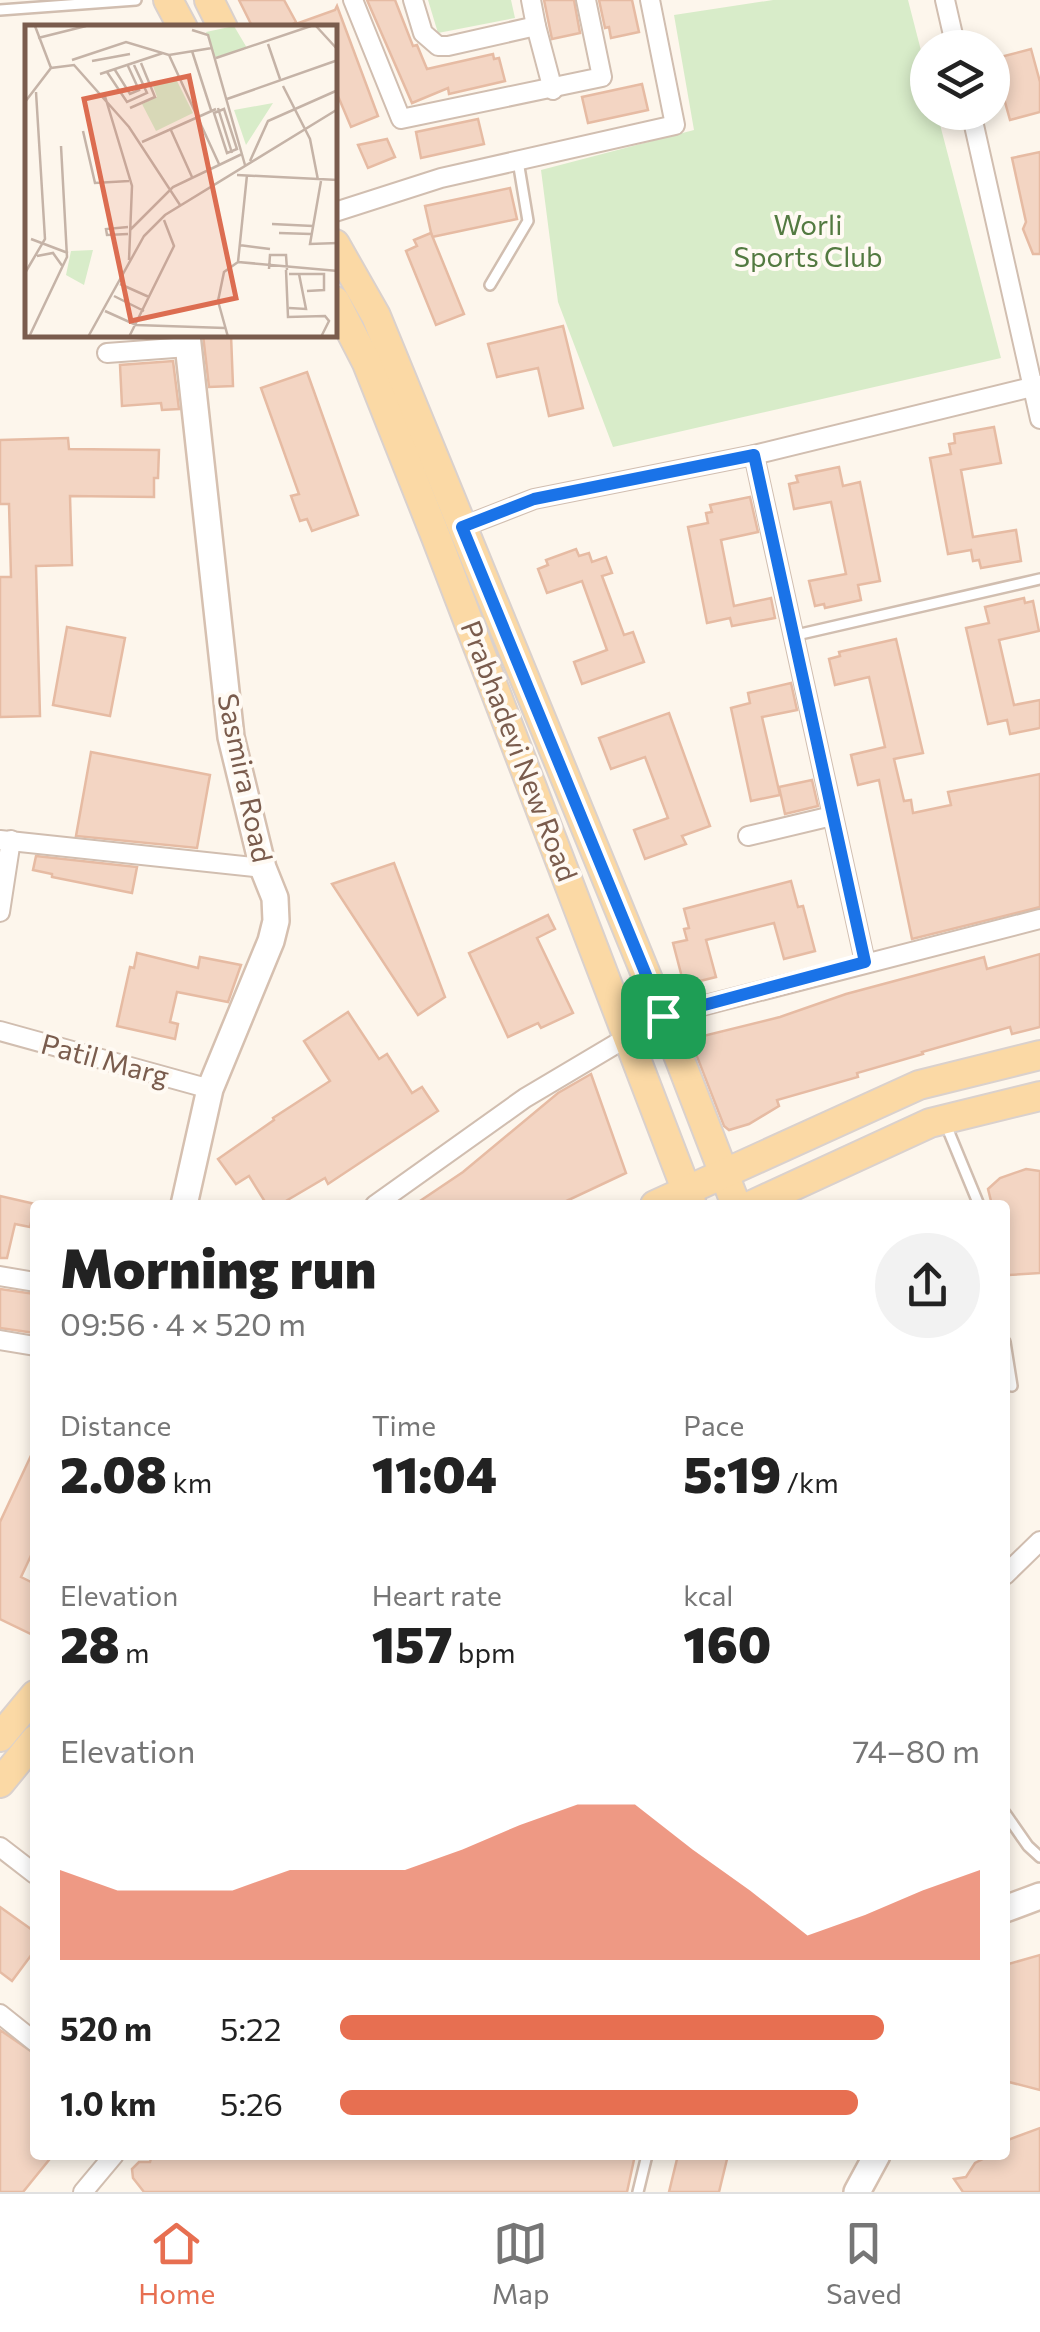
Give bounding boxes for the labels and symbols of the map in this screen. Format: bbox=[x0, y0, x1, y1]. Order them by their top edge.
inset map bbox=[25, 25, 338, 338]
park label: Worli Sports Club bbox=[734, 207, 882, 273]
street label: Prabhadevi New Road bbox=[455, 615, 585, 886]
street label: Sasmira Road bbox=[211, 690, 280, 865]
pin bbox=[621, 974, 706, 1059]
street label: Patil Marg bbox=[38, 1026, 173, 1092]

